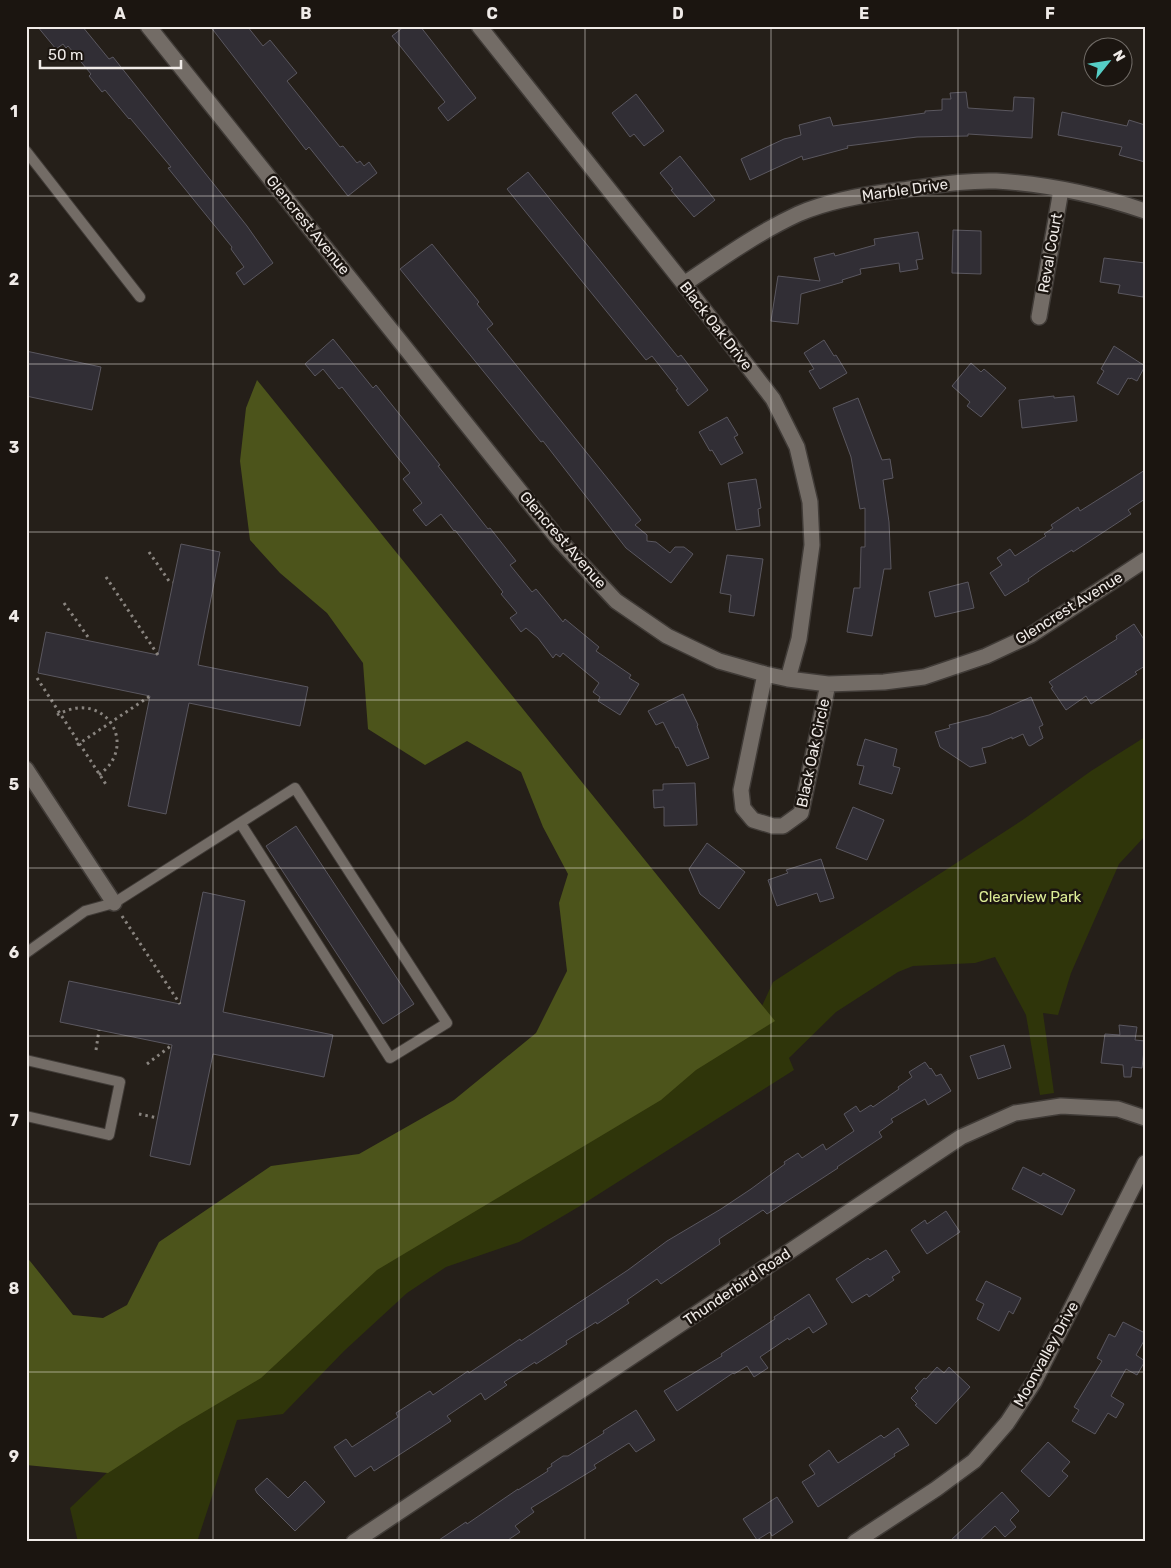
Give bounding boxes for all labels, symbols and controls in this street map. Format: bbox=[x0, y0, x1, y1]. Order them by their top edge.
text: A bbox=[114, 4, 126, 23]
text: B bbox=[300, 4, 312, 23]
text: C bbox=[486, 4, 498, 23]
text: D bbox=[672, 4, 684, 23]
text: E bbox=[859, 4, 869, 23]
text: F bbox=[1045, 4, 1055, 23]
scale bar bbox=[40, 38, 181, 70]
north arrow bbox=[1084, 38, 1134, 88]
text: 50 m bbox=[48, 46, 83, 64]
text: N bbox=[1109, 47, 1129, 64]
text: 1 bbox=[10, 102, 18, 121]
street label: Glencrest Avenue bbox=[262, 172, 354, 278]
street label: Marble Drive bbox=[861, 175, 949, 205]
street label: Reval Court bbox=[1034, 212, 1066, 294]
text: 2 bbox=[9, 270, 19, 289]
street label: Black Oak Drive bbox=[676, 278, 756, 374]
text: 3 bbox=[9, 438, 19, 457]
street label: Glencrest Avenue bbox=[516, 488, 610, 592]
street label: Glencrest Avenue bbox=[1012, 568, 1126, 648]
text: 4 bbox=[9, 607, 20, 626]
street label: Black Oak Circle bbox=[793, 697, 833, 809]
text: 5 bbox=[9, 775, 19, 794]
park label: Clearview Park bbox=[979, 888, 1082, 906]
text: 6 bbox=[9, 943, 19, 962]
text: 7 bbox=[9, 1111, 19, 1130]
street label: Thunderbird Road bbox=[680, 1245, 794, 1329]
text: 8 bbox=[9, 1279, 20, 1298]
street label: Moonvalley Drive bbox=[1010, 1298, 1082, 1410]
text: 9 bbox=[9, 1447, 19, 1466]

